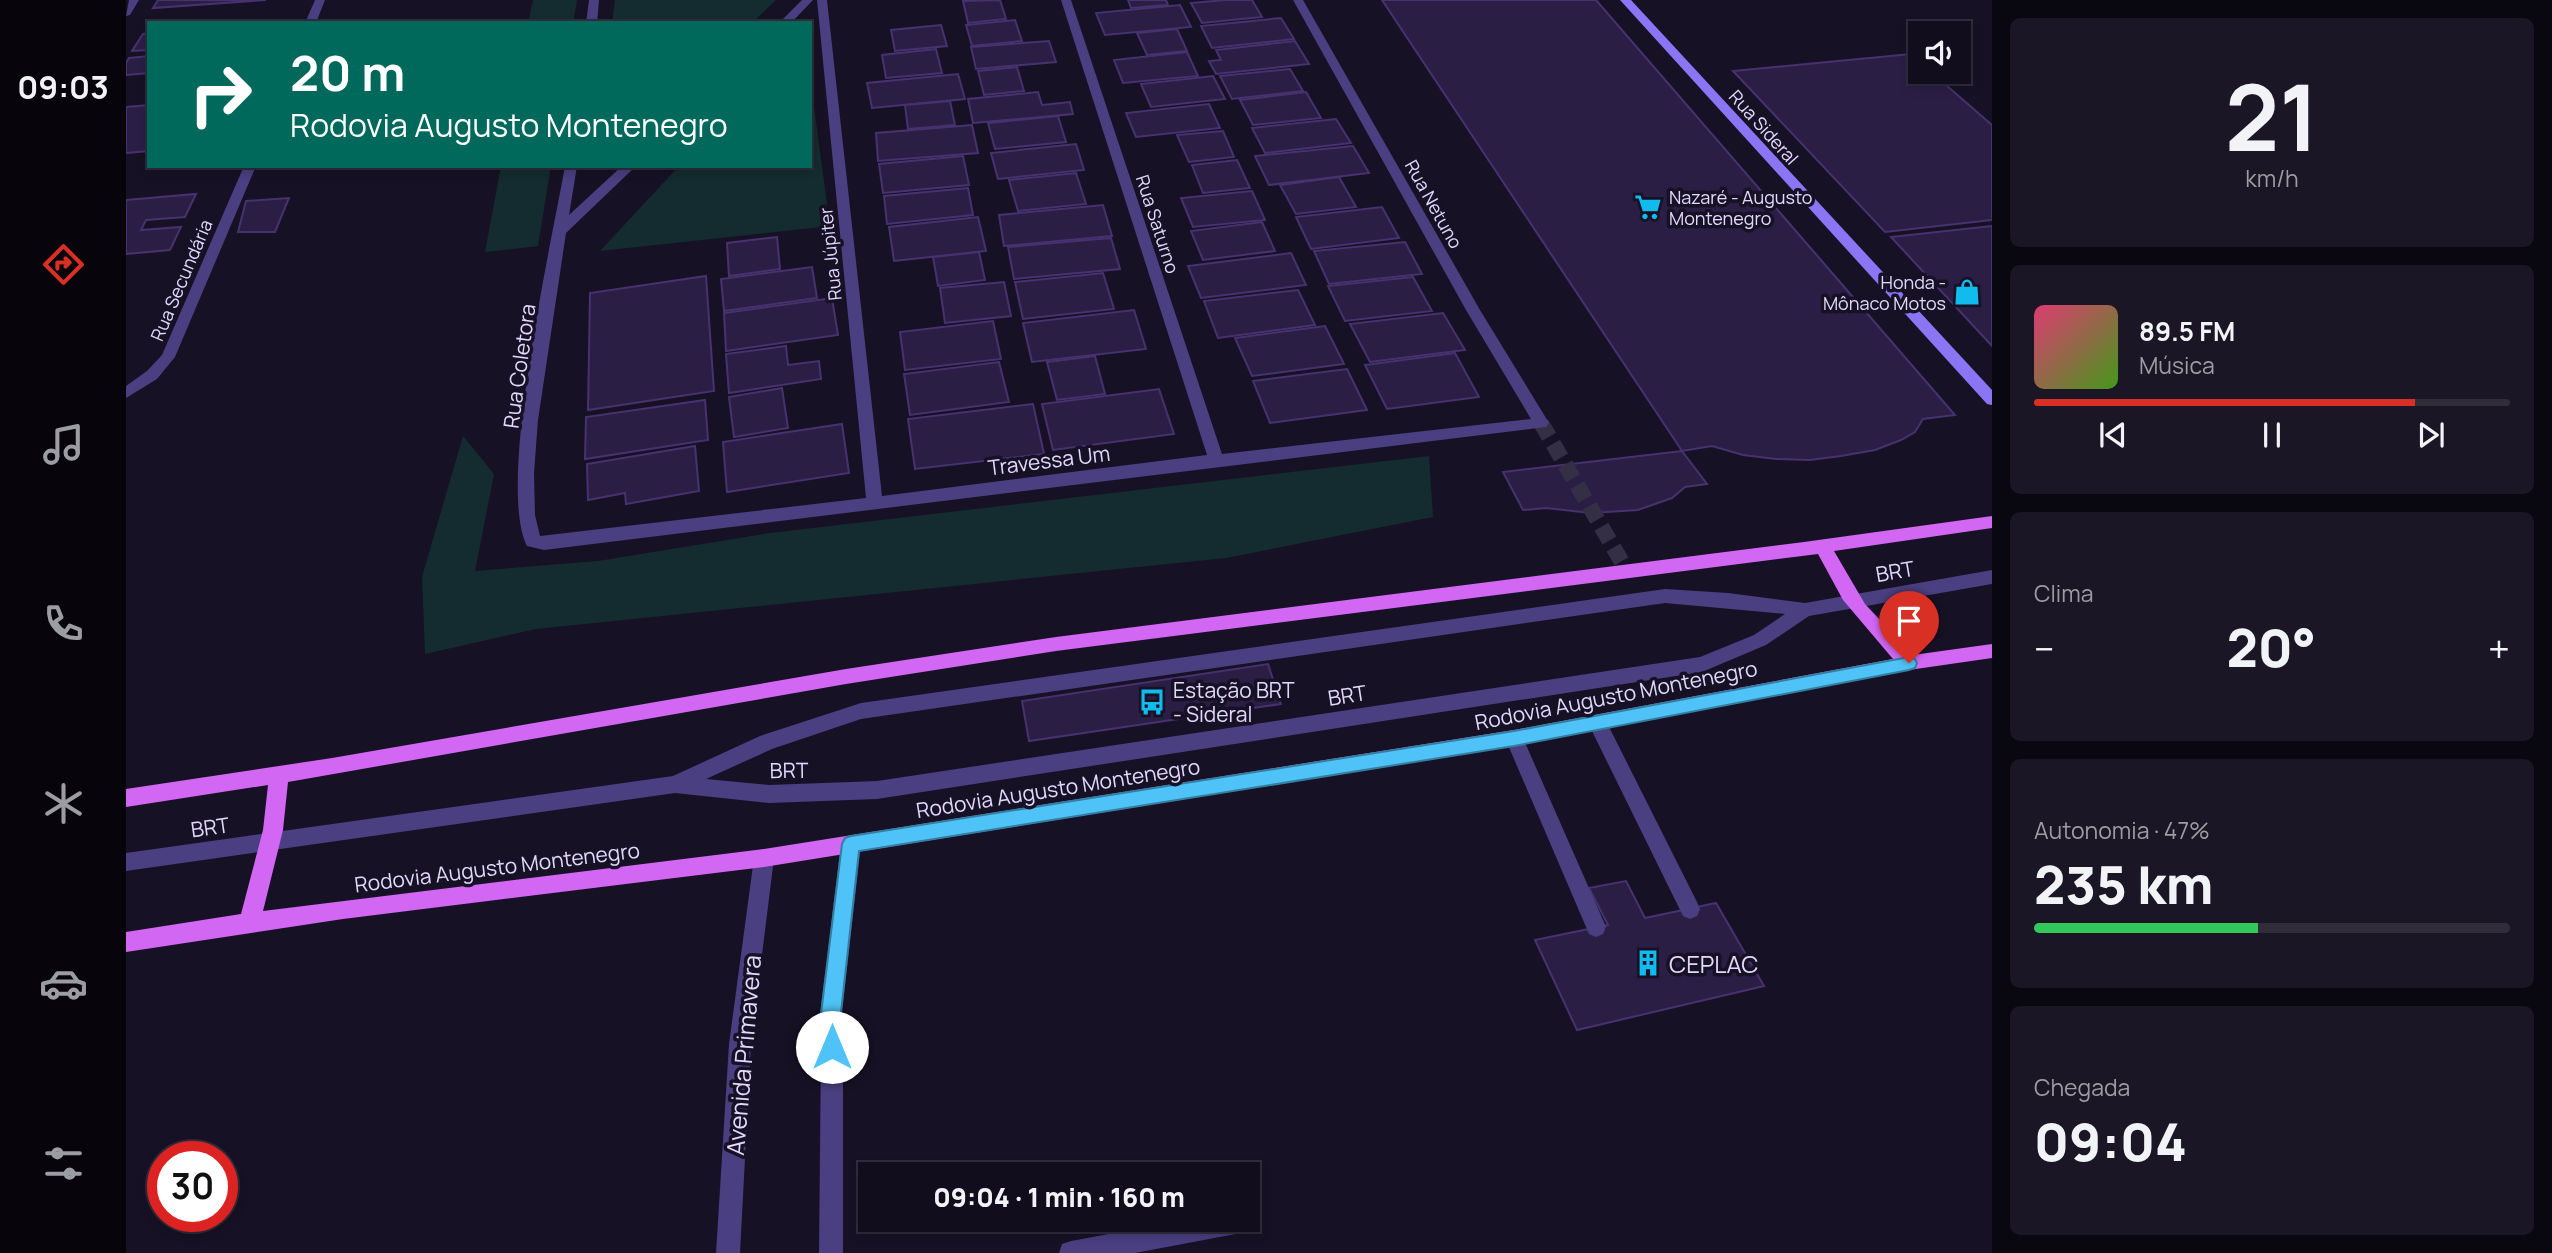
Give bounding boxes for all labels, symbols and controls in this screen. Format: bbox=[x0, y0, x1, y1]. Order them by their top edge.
map controls bbox=[1908, 21, 1971, 84]
button: sound bbox=[1908, 21, 1971, 84]
text: 20 m bbox=[290, 39, 405, 106]
icon: right bbox=[175, 49, 266, 140]
text: 21 bbox=[2225, 54, 2319, 178]
text: 09:03 bbox=[17, 65, 109, 109]
street label: Rua Sideral bbox=[1724, 85, 1804, 169]
text: Rodovia Augusto Montenegro bbox=[290, 103, 728, 147]
street label: Rua Netuno bbox=[1400, 155, 1468, 253]
text: km/h bbox=[2245, 162, 2299, 194]
street label: Rua Saturno bbox=[1131, 172, 1185, 276]
place label: Nazaré - Augusto Montenegro bbox=[1669, 185, 1812, 230]
supermarket icon: Nazaré - Augusto Montenegro bbox=[1633, 192, 1663, 222]
street label: Rua Júpiter bbox=[813, 206, 847, 302]
street label: Rua Secundária bbox=[145, 216, 217, 344]
icon: directions bbox=[39, 240, 88, 289]
place label: Honda - Mônaco Motos bbox=[1823, 270, 1946, 315]
shop icon: Honda - Mônaco Motos bbox=[1952, 277, 1982, 307]
street label: Rua Coletora bbox=[496, 302, 542, 430]
text: 89.5 FM bbox=[2139, 313, 2235, 349]
text: Música bbox=[2139, 349, 2215, 381]
icon: previous bbox=[2094, 416, 2132, 454]
icon: pause bbox=[2253, 416, 2291, 454]
icon: next bbox=[2412, 416, 2450, 454]
icon: music bbox=[39, 420, 88, 469]
street label: Travessa Um bbox=[986, 439, 1112, 481]
street label: BRT bbox=[1874, 554, 1917, 588]
text: Clima bbox=[2034, 577, 2093, 609]
pin bbox=[1879, 591, 1939, 663]
icon: phone bbox=[39, 599, 88, 648]
icon: arrive bbox=[1890, 602, 1928, 640]
text: 20° bbox=[2226, 612, 2316, 683]
text: − bbox=[2034, 622, 2055, 674]
text: + bbox=[2488, 622, 2510, 674]
street label: Rodovia Augusto Montenegro bbox=[1472, 654, 1760, 736]
place label: Estação BRT - Sideral bbox=[1173, 676, 1295, 728]
street label: BRT bbox=[1326, 678, 1369, 712]
bus stop icon: Estação BRT - Sideral bbox=[1137, 687, 1167, 717]
street label: Rodovia Augusto Montenegro bbox=[914, 752, 1202, 824]
street label: BRT bbox=[769, 756, 809, 784]
icon: climate bbox=[39, 779, 88, 828]
street label: BRT bbox=[189, 810, 232, 844]
text: Autonomia · 47% bbox=[2034, 814, 2210, 846]
street label: Rodovia Augusto Montenegro bbox=[353, 836, 641, 898]
text: 235 km bbox=[2034, 849, 2214, 920]
place label: CEPLAC bbox=[1669, 947, 1759, 980]
building icon: CEPLAC bbox=[1633, 948, 1663, 978]
street label: Avenida Primavera bbox=[718, 953, 768, 1157]
icon: car bbox=[39, 959, 88, 1008]
position arrow bbox=[795, 1010, 869, 1084]
text: Chegada bbox=[2034, 1071, 2130, 1103]
text: 09:04 bbox=[2034, 1106, 2187, 1177]
icon: filters bbox=[39, 1139, 88, 1188]
speed limit sign: 30 bbox=[147, 1141, 238, 1232]
text: 09:04 · 1 min · 160 m bbox=[933, 1179, 1185, 1215]

